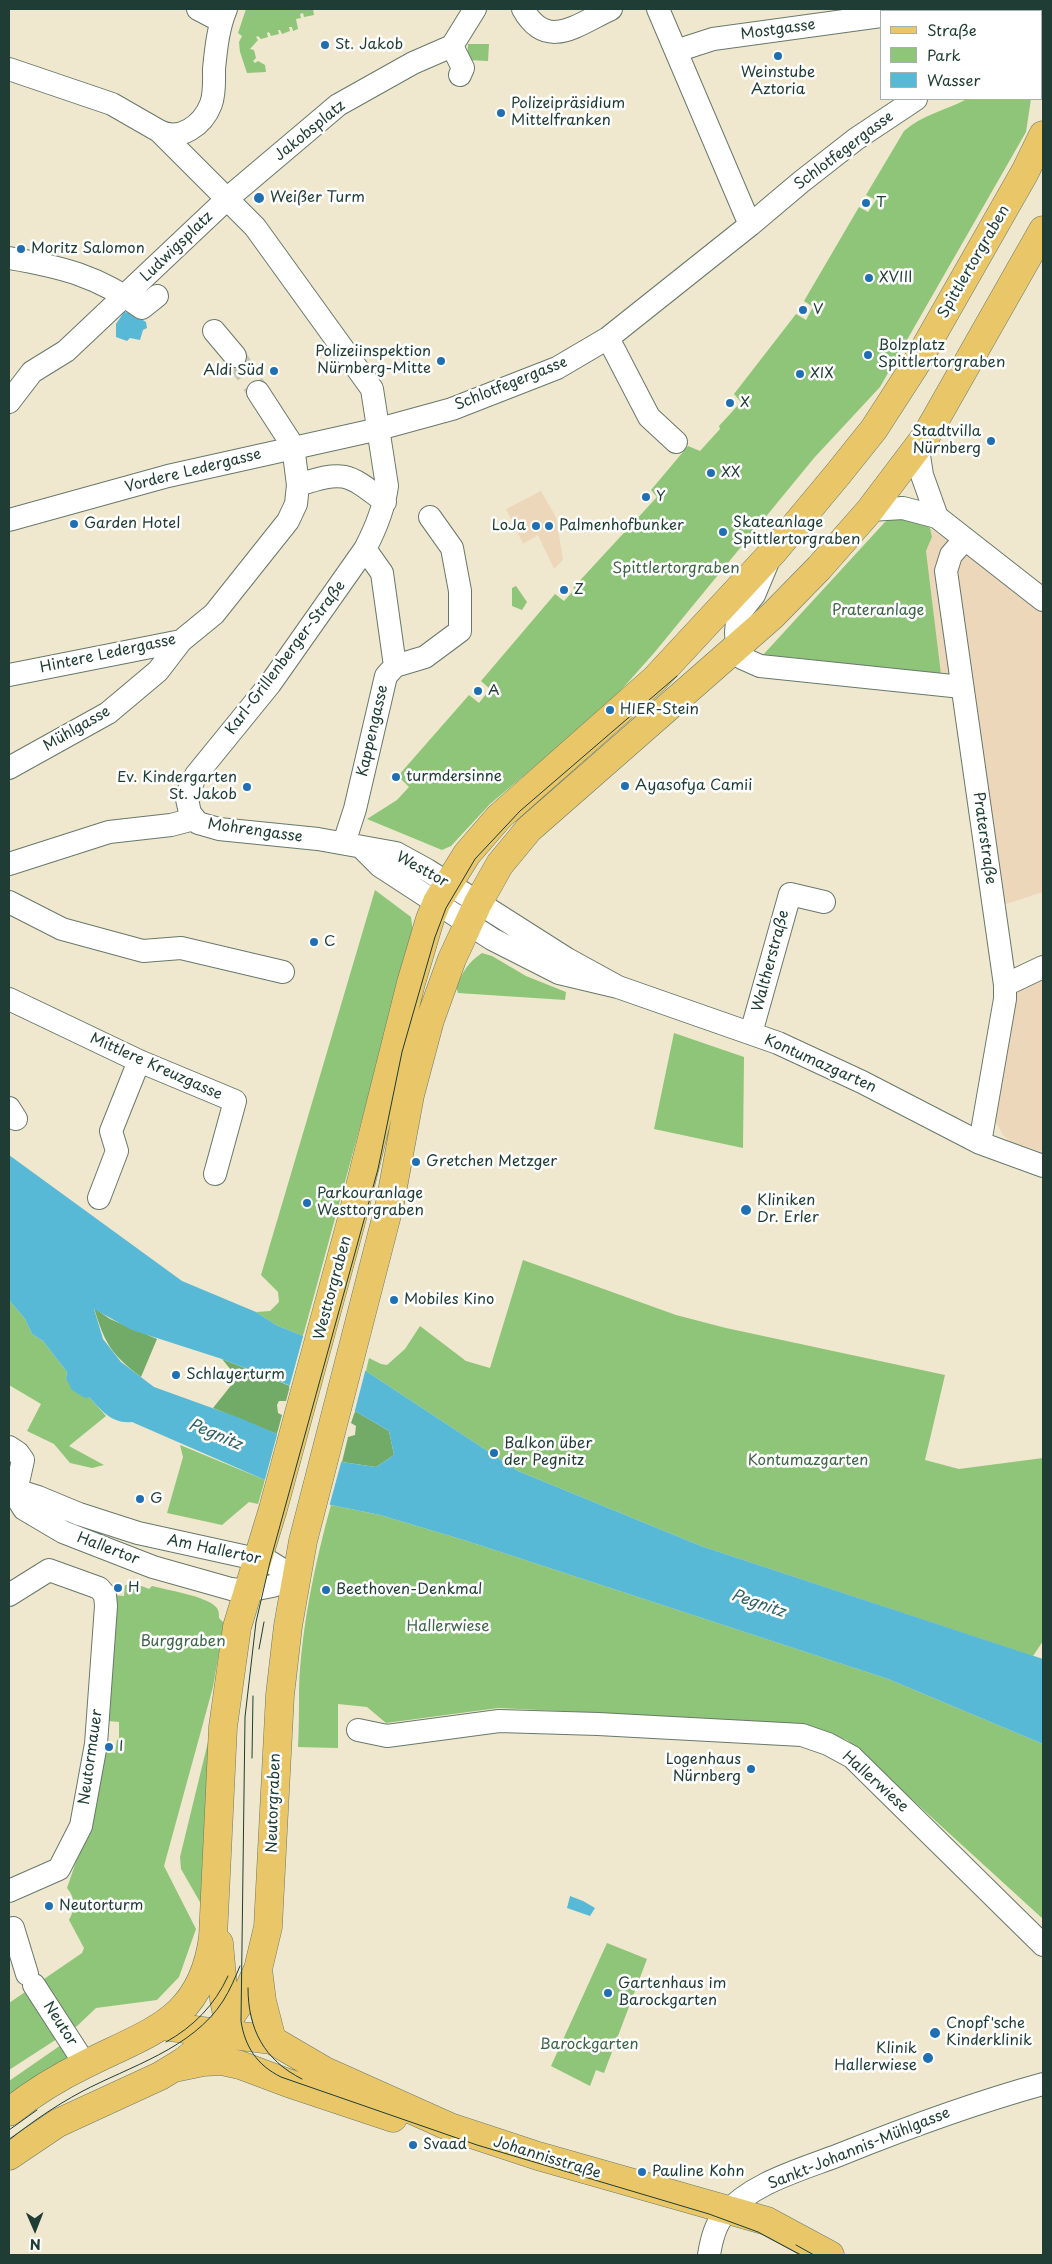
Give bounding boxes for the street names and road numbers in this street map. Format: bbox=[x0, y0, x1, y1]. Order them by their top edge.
street label: Mostgasse bbox=[739, 16, 817, 44]
street label: Jakobsplatz bbox=[271, 97, 349, 165]
street label: Schlotfegergasse bbox=[791, 108, 897, 194]
street label: Spittlertorgraben bbox=[934, 202, 1014, 322]
street label: Ludwigsplatz bbox=[137, 208, 217, 286]
street label: Schlotfegergasse bbox=[452, 353, 570, 415]
street label: Vordere Ledergasse bbox=[123, 445, 263, 497]
street label: Karl-Grillenberger-Straße bbox=[222, 578, 350, 738]
street label: Hintere Ledergasse bbox=[38, 631, 178, 677]
street label: Kappengasse bbox=[354, 683, 392, 779]
street label: Mühlgasse bbox=[40, 703, 114, 755]
street label: Praterstraße bbox=[969, 791, 999, 885]
street label: Mohrengasse bbox=[206, 815, 304, 847]
street label: Westtor bbox=[393, 848, 451, 892]
street label: Waltherstraße bbox=[749, 908, 793, 1014]
street label: Mittlere Kreuzgasse bbox=[87, 1030, 225, 1104]
street label: Kontumazgarten bbox=[761, 1031, 879, 1097]
street label: Westtorgraben bbox=[310, 1234, 356, 1342]
street label: Hallertor bbox=[74, 1529, 142, 1569]
street label: Am Hallertor bbox=[166, 1531, 262, 1569]
street label: Neutormauer bbox=[75, 1708, 107, 1806]
street label: Hallerwiese bbox=[838, 1748, 912, 1816]
street label: Neutorgraben bbox=[263, 1753, 285, 1853]
street label: Neutor bbox=[39, 1998, 81, 2050]
street label: Sankt-Johannis-Mühlgasse bbox=[765, 2104, 953, 2194]
street label: Johannisstraße bbox=[491, 2133, 603, 2183]

